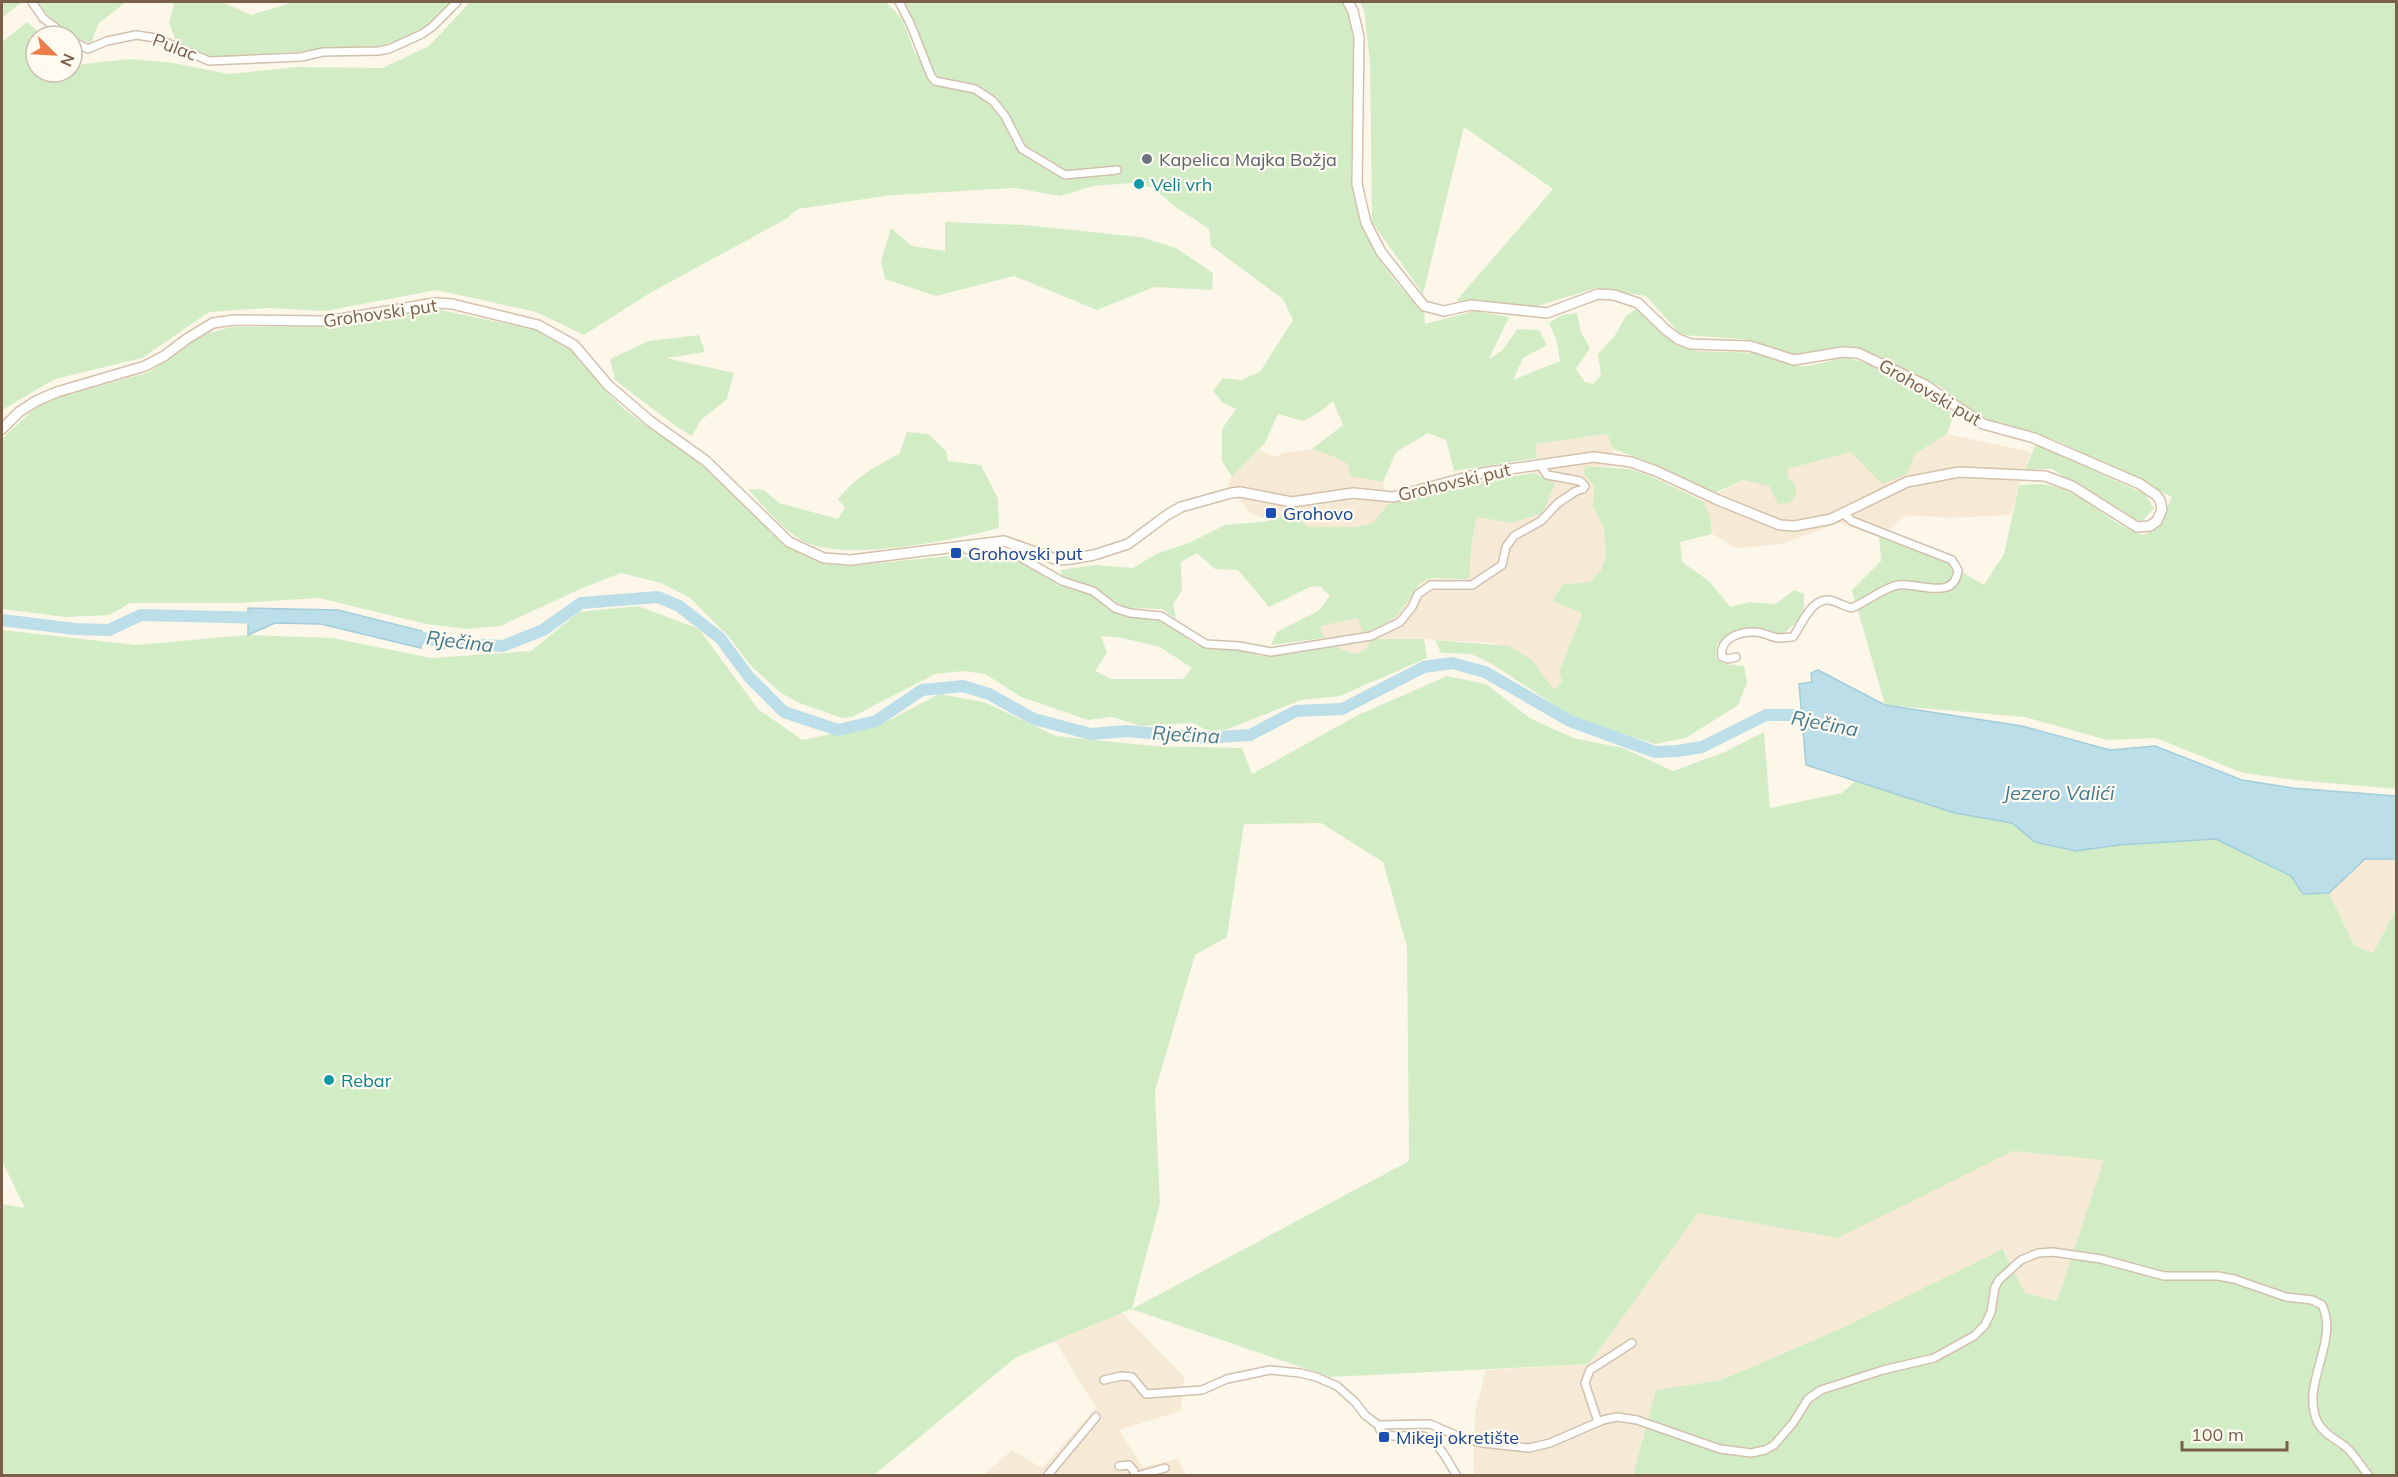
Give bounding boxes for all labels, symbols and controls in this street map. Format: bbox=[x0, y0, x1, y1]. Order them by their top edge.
north arrow bbox=[24, 24, 84, 84]
street label: Pulac bbox=[149, 28, 201, 66]
text: N bbox=[56, 51, 79, 70]
place label: Kapelica Majka Božja bbox=[1159, 148, 1337, 171]
marker: Kapelica Majka Božja bbox=[1140, 152, 1154, 166]
place label: Veli vrh bbox=[1151, 173, 1212, 196]
marker: Veli vrh bbox=[1132, 177, 1146, 191]
street label: Grohovski put bbox=[322, 294, 438, 332]
street label: Grohovski put bbox=[1875, 353, 1985, 431]
street label: Grohovski put bbox=[1396, 458, 1512, 506]
place label: Grohovo bbox=[1283, 502, 1353, 525]
marker: Grohovo bbox=[1264, 506, 1278, 520]
place label: Grohovski put bbox=[968, 542, 1083, 565]
marker: Grohovski put bbox=[949, 546, 963, 560]
water label: Rječina bbox=[425, 624, 495, 658]
water label: Rječina bbox=[1789, 704, 1861, 742]
water label: Rječina bbox=[1151, 720, 1221, 748]
water label: Jezero Valići bbox=[2001, 780, 2115, 805]
place label: Rebar bbox=[341, 1069, 392, 1092]
marker: Rebar bbox=[322, 1073, 336, 1087]
scale bar bbox=[2182, 1414, 2287, 1452]
text: 100 m bbox=[2191, 1423, 2244, 1446]
place label: Mikeji okretište bbox=[1396, 1426, 1519, 1449]
marker: Mikeji okretište bbox=[1377, 1430, 1391, 1444]

